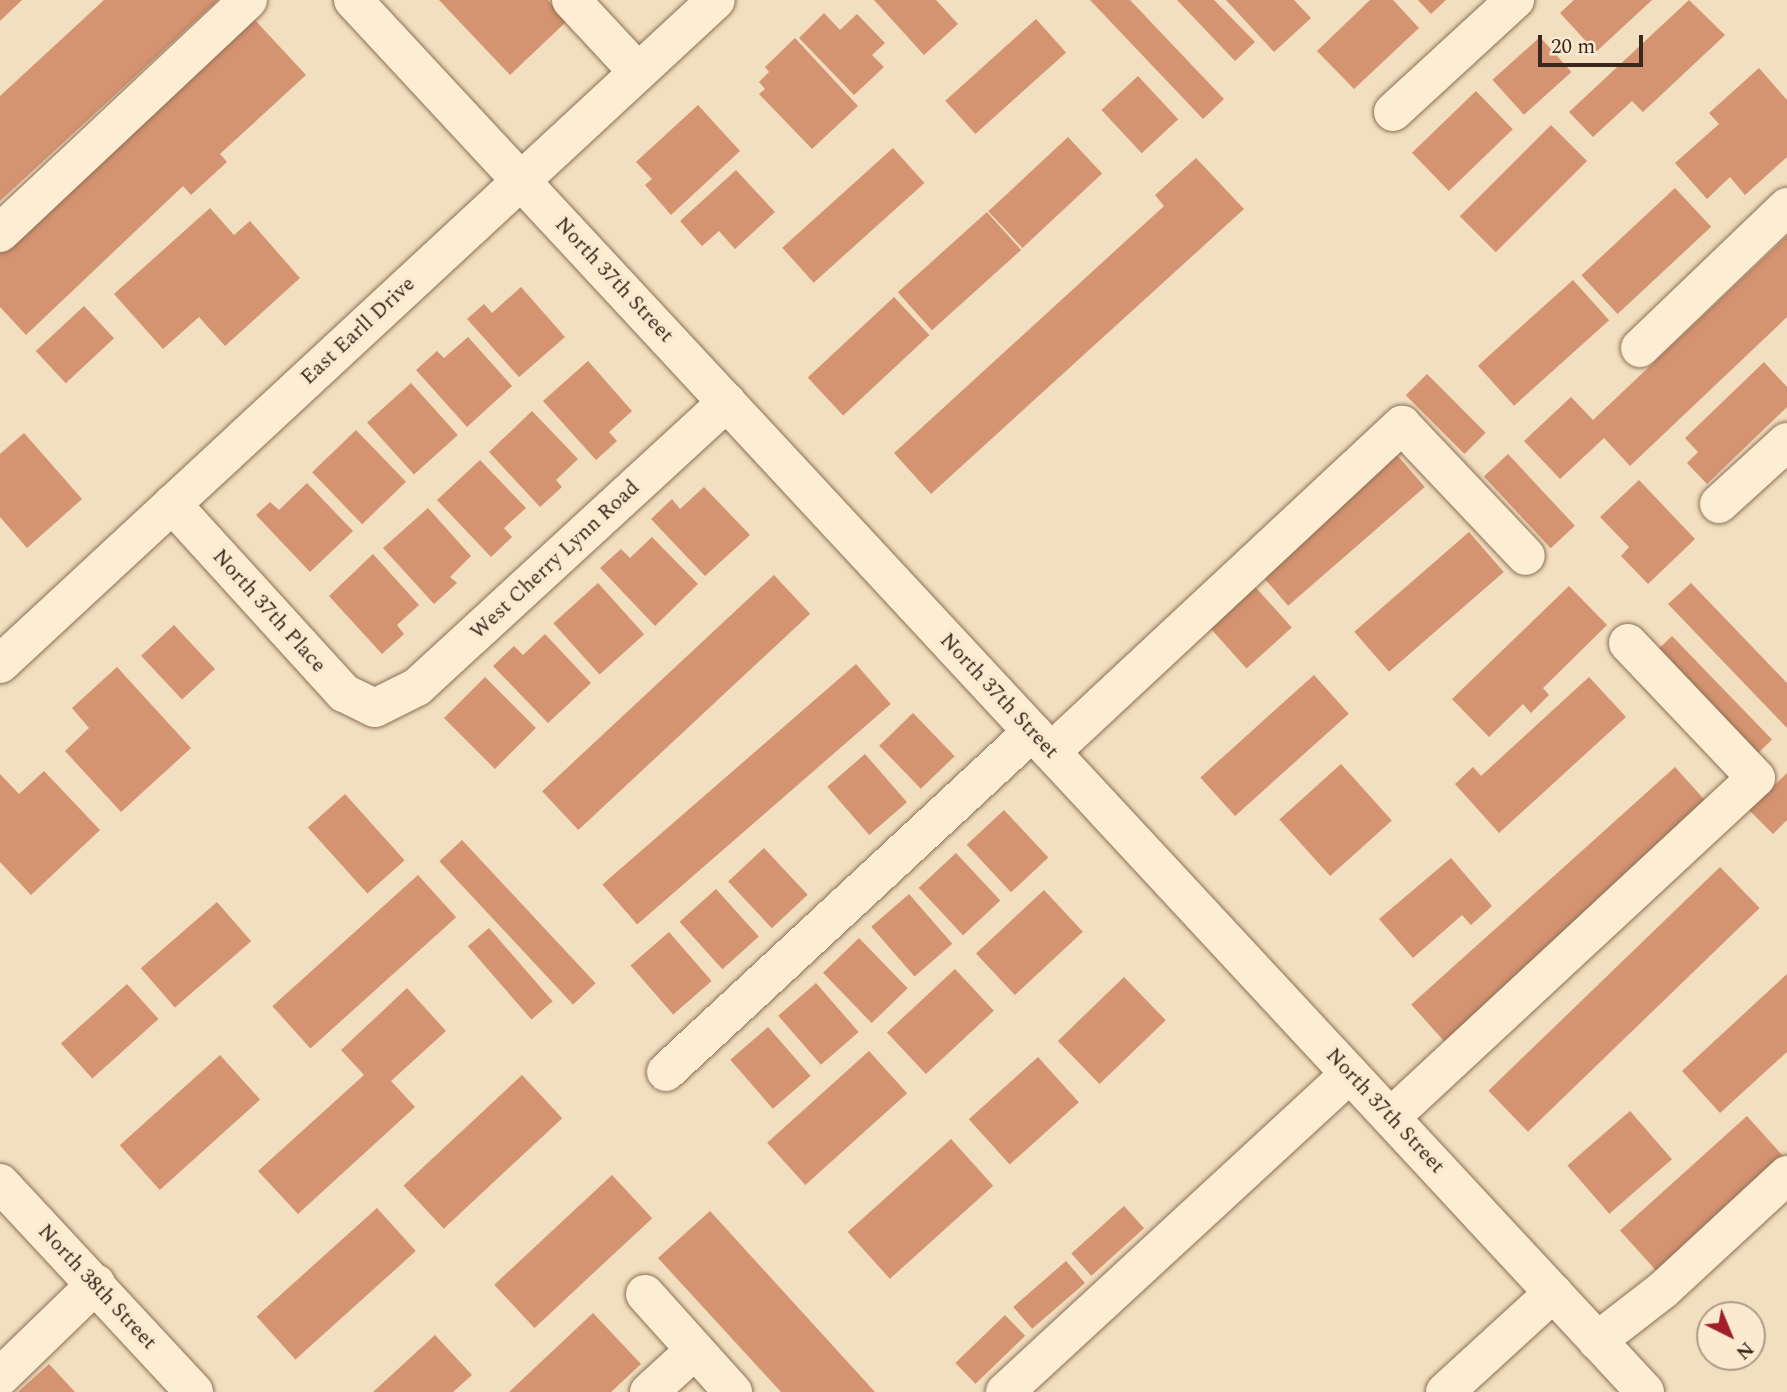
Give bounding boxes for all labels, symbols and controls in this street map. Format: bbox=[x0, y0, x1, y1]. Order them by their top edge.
scale bar bbox=[1542, 21, 1647, 65]
text: 20 m bbox=[1551, 31, 1595, 63]
street label: North 37th Street bbox=[549, 212, 679, 348]
street label: East Earll Drive bbox=[296, 272, 420, 390]
street label: West Cherry Lynn Road bbox=[465, 475, 645, 645]
street label: North 37th Place bbox=[207, 544, 331, 678]
street label: North 37th Street bbox=[934, 628, 1064, 764]
street label: North 37th Street bbox=[1320, 1043, 1450, 1179]
street label: North 38th Street bbox=[32, 1219, 162, 1355]
north arrow bbox=[1696, 1301, 1766, 1371]
text: N bbox=[1729, 1334, 1760, 1366]

